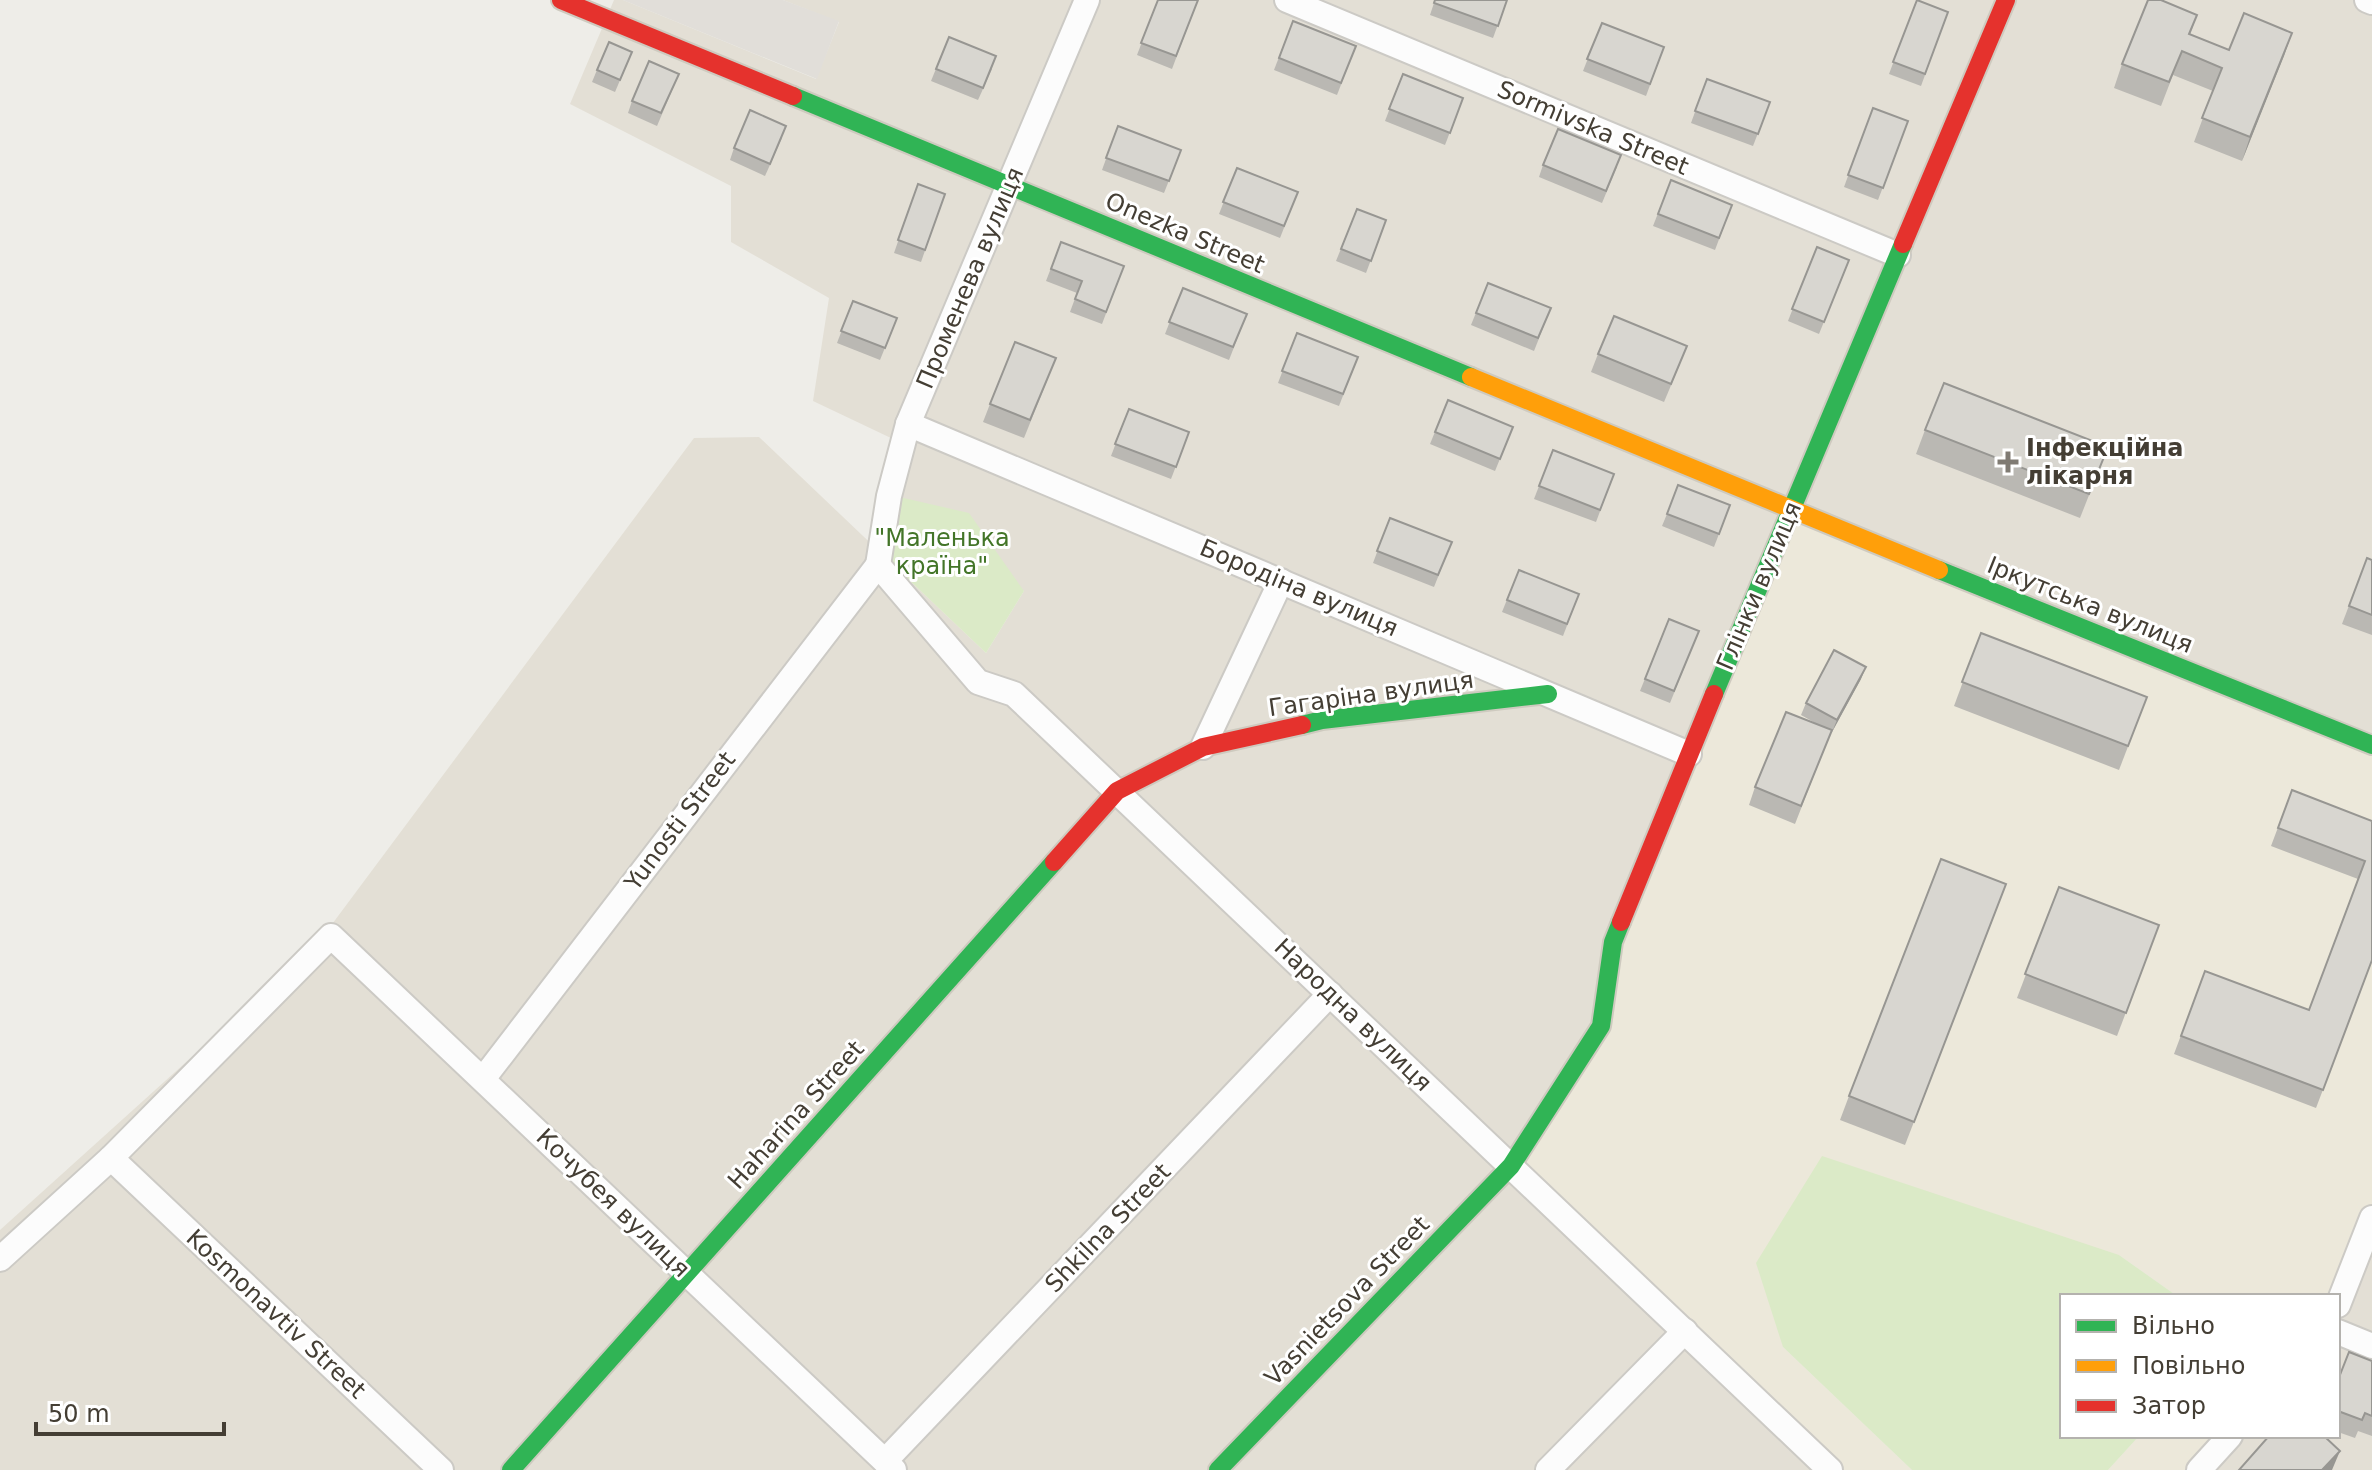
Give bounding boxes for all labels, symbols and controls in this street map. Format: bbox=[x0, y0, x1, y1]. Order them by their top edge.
street label: Sormivska Street bbox=[1493, 75, 1693, 181]
street label: Променева вулиця bbox=[911, 163, 1029, 393]
street label: Onezka Street bbox=[1101, 187, 1269, 279]
place label: Інфекційна лікарня bbox=[2026, 434, 2184, 490]
marker: Інфекційна лікарня bbox=[1997, 451, 2019, 473]
street label: Глінки вулиця bbox=[1711, 498, 1807, 674]
park label: "Маленька країна" bbox=[874, 524, 1010, 580]
street label: Бородіна вулиця bbox=[1196, 534, 1402, 642]
street label: Іркутська вулиця bbox=[1983, 551, 2197, 659]
street label: Гагаріна вулиця bbox=[1267, 666, 1475, 722]
street label: Yunosti Street bbox=[618, 746, 741, 897]
street label: Народна вулиця bbox=[1269, 933, 1437, 1097]
street label: Haharina Street bbox=[722, 1035, 870, 1195]
street label: Кочубея вулиця bbox=[531, 1123, 695, 1283]
street label: Shkilna Street bbox=[1040, 1158, 1176, 1298]
street label: Vasnietsova Street bbox=[1259, 1211, 1435, 1391]
street label: Kosmonavtiv Street bbox=[181, 1224, 371, 1404]
legend bbox=[2060, 1294, 2340, 1438]
text: Вільно bbox=[2132, 1312, 2215, 1340]
text: Повільно bbox=[2132, 1352, 2245, 1380]
scale bar bbox=[36, 1386, 224, 1436]
text: Затор bbox=[2132, 1392, 2206, 1420]
text: 50 m bbox=[48, 1400, 110, 1428]

